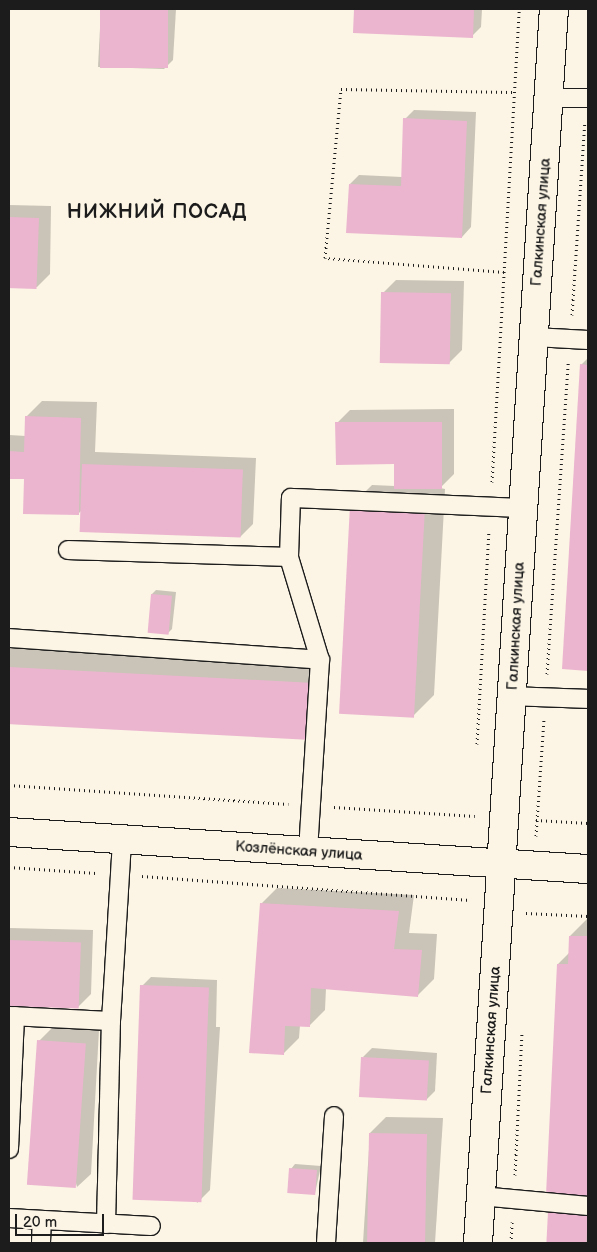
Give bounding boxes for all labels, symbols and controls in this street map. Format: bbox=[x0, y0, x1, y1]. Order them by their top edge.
street label: Галкинская улица bbox=[528, 157, 554, 287]
district label: НИЖНИЙ ПОСАД bbox=[65, 200, 249, 224]
street label: Галкинская улица bbox=[504, 561, 528, 691]
street label: Козлёнская улица bbox=[235, 838, 363, 864]
street label: Галкинская улица bbox=[478, 965, 504, 1095]
scale bar bbox=[18, 1204, 106, 1236]
text: 20 m bbox=[23, 1213, 57, 1232]

